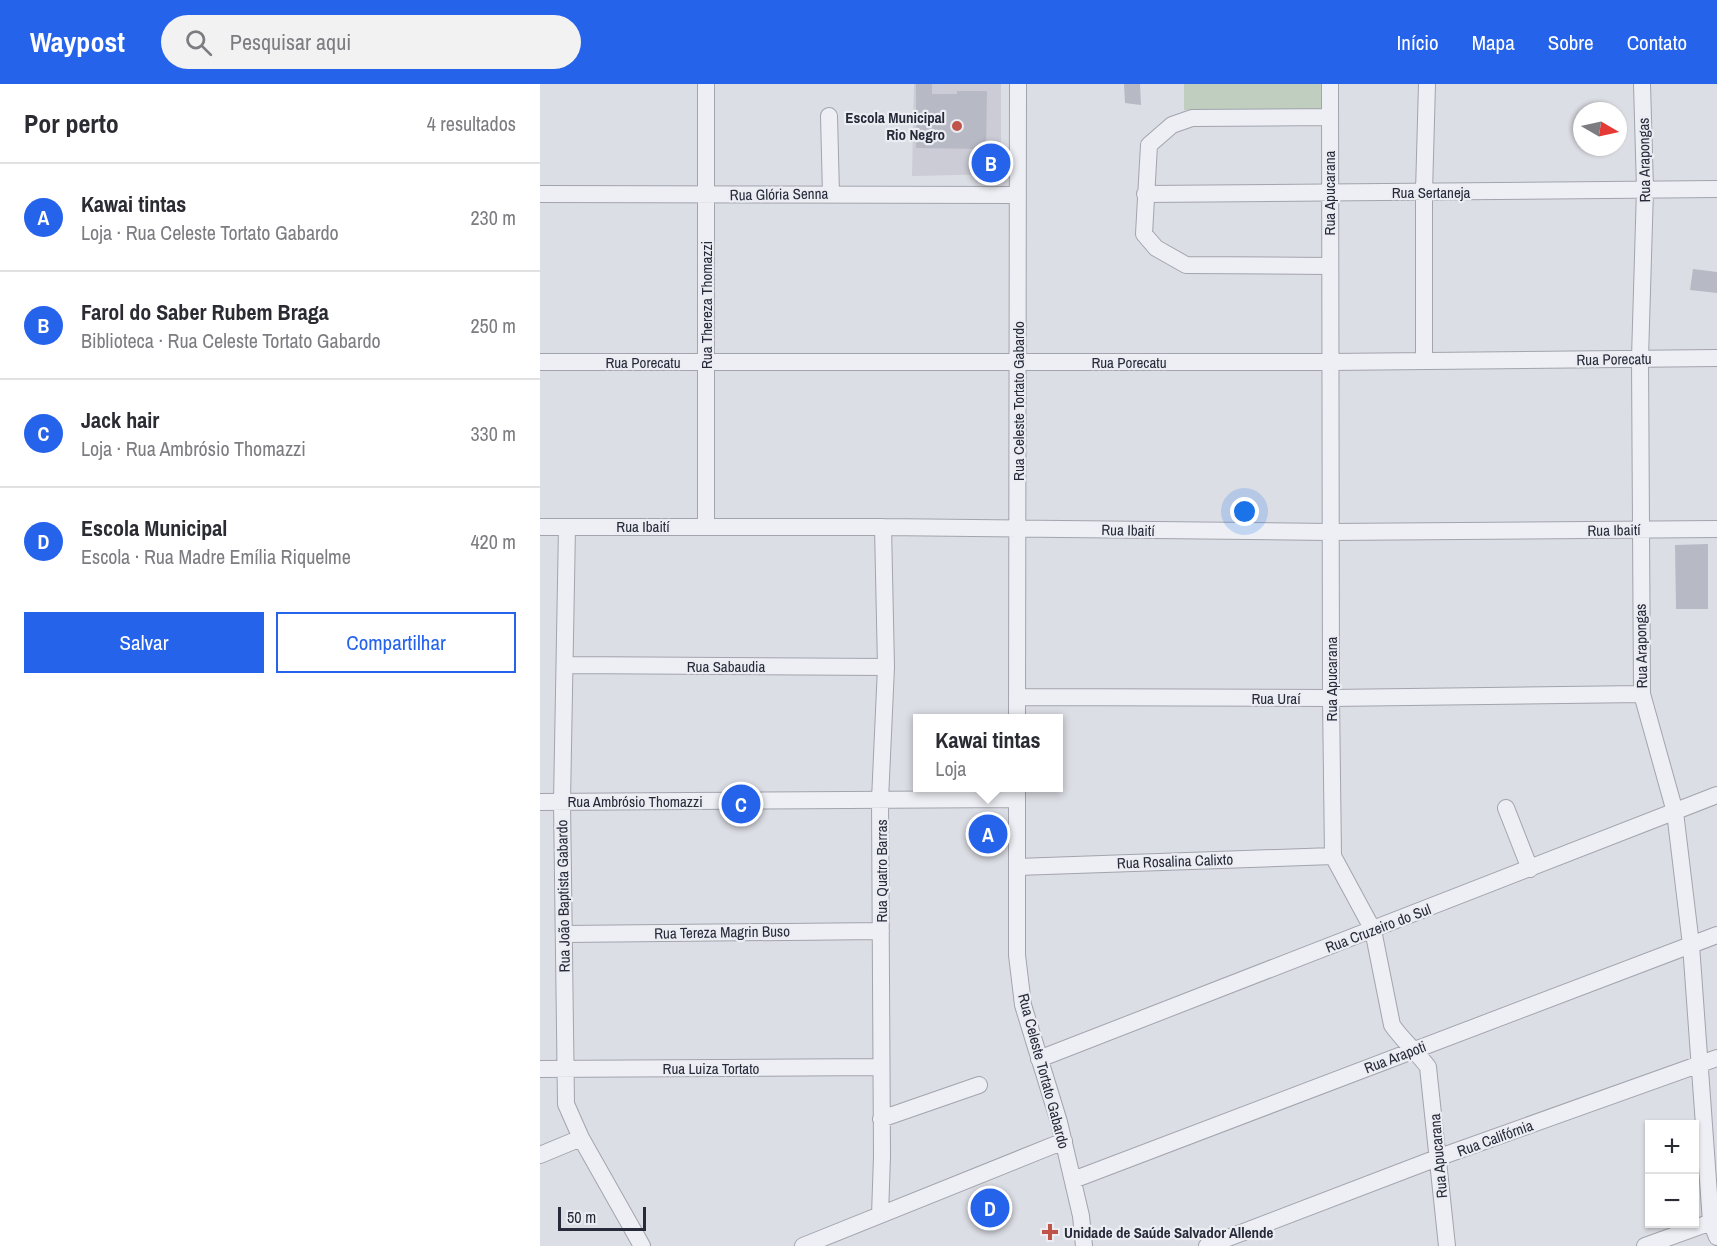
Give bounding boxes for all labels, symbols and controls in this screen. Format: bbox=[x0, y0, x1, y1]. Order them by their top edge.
search box bbox=[161, 15, 581, 69]
text: Waypost bbox=[30, 23, 125, 61]
icon: search bbox=[182, 26, 215, 59]
text: Pesquisar aqui bbox=[230, 27, 351, 57]
text: Início bbox=[1397, 28, 1439, 57]
text: Mapa bbox=[1472, 28, 1515, 57]
text: Sobre bbox=[1548, 28, 1594, 57]
text: Contato bbox=[1627, 28, 1687, 57]
north arrow bbox=[1573, 102, 1627, 156]
text: Por perto bbox=[24, 106, 119, 141]
place label: Escola Municipal Rio Negro bbox=[845, 107, 945, 145]
text: 4 resultados bbox=[427, 110, 516, 137]
street label: Rua Arapongas bbox=[1633, 117, 1655, 203]
marker: Escola Municipal Rio Negro bbox=[950, 119, 964, 133]
pin: B bbox=[972, 140, 1010, 185]
street label: Rua Apucarana bbox=[1319, 150, 1340, 235]
street label: Rua Sertaneja bbox=[1392, 182, 1470, 203]
street label: Rua Glória Senna bbox=[730, 183, 829, 205]
text: Kawai tintas bbox=[81, 189, 186, 219]
text: A bbox=[38, 204, 49, 231]
text: 230 m bbox=[470, 204, 516, 231]
text: Loja · Rua Celeste Tortato Gabardo bbox=[81, 219, 339, 246]
street label: Rua Thereza Thomazzi bbox=[696, 241, 717, 369]
text: Farol do Saber Rubem Braga bbox=[81, 297, 329, 327]
text: B bbox=[38, 312, 49, 339]
text: 250 m bbox=[470, 312, 516, 339]
street label: Rua Celeste Tortato Gabardo bbox=[1008, 321, 1029, 481]
text: Biblioteca · Rua Celeste Tortato Gabardo bbox=[81, 327, 381, 354]
street label: Rua Porecatu bbox=[1576, 348, 1652, 370]
street label: Rua Porecatu bbox=[605, 352, 681, 373]
street label: Rua Porecatu bbox=[1091, 352, 1167, 373]
text: Jack hair bbox=[81, 405, 159, 435]
text: C bbox=[38, 420, 49, 447]
text: 330 m bbox=[470, 420, 516, 447]
text: Loja · Rua Ambrósio Thomazzi bbox=[81, 435, 306, 462]
your location bbox=[1230, 497, 1259, 526]
text: Escola Municipal bbox=[81, 513, 227, 543]
street label: Rua Ibaití bbox=[616, 516, 670, 537]
street label: Rua Ibaití bbox=[1101, 519, 1155, 541]
street label: Rua Ibaití bbox=[1587, 519, 1641, 541]
text: D bbox=[38, 528, 49, 555]
text: 420 m bbox=[470, 528, 516, 555]
text: Escola · Rua Madre Emília Riquelme bbox=[81, 543, 351, 570]
street label: Rua Arapongas bbox=[1630, 603, 1652, 689]
button: Salvar bbox=[24, 612, 264, 673]
button: Compartilhar bbox=[276, 612, 516, 673]
street label: Rua Apucarana bbox=[1321, 636, 1342, 721]
street label: Rua Sabaudia bbox=[687, 656, 765, 677]
street label: Rua Uraí bbox=[1251, 688, 1301, 709]
popup bbox=[913, 714, 1063, 792]
text: Kawai tintas bbox=[935, 725, 1041, 755]
text: Loja bbox=[935, 755, 966, 782]
pin: C bbox=[722, 782, 760, 826]
street label: Rua Ambrósio Thomazzi bbox=[567, 791, 703, 812]
pin: A bbox=[968, 812, 1008, 856]
street label: Rua João Baptista Gabardo bbox=[551, 819, 575, 972]
street label: Rua Quatro Barras bbox=[871, 819, 892, 923]
street label: Rua Rosalina Calixto bbox=[1117, 848, 1234, 874]
street label: Rua Cruzeiro do Sul bbox=[1322, 898, 1434, 958]
street label: Rua Tereza Magrin Buso bbox=[654, 920, 790, 944]
street label: Rua Celeste Tortato Gabardo bbox=[1013, 991, 1075, 1151]
street label: Rua Arapoti bbox=[1361, 1036, 1429, 1078]
street label: Rua Luiza Tortato bbox=[663, 1058, 760, 1079]
street label: Rua Apucarana bbox=[1424, 1113, 1452, 1199]
street label: Rua Califórnia bbox=[1454, 1115, 1536, 1161]
map controls bbox=[1645, 1120, 1699, 1228]
button: + bbox=[1645, 1120, 1699, 1174]
button: − bbox=[1645, 1174, 1699, 1228]
pin: D bbox=[970, 1186, 1010, 1230]
scale bar bbox=[558, 1204, 646, 1232]
text: 50 m bbox=[567, 1206, 596, 1228]
place label: Unidade de Saúde Salvador Allende bbox=[1064, 1222, 1274, 1243]
marker: Unidade de Saúde Salvador Allende bbox=[1041, 1223, 1059, 1241]

